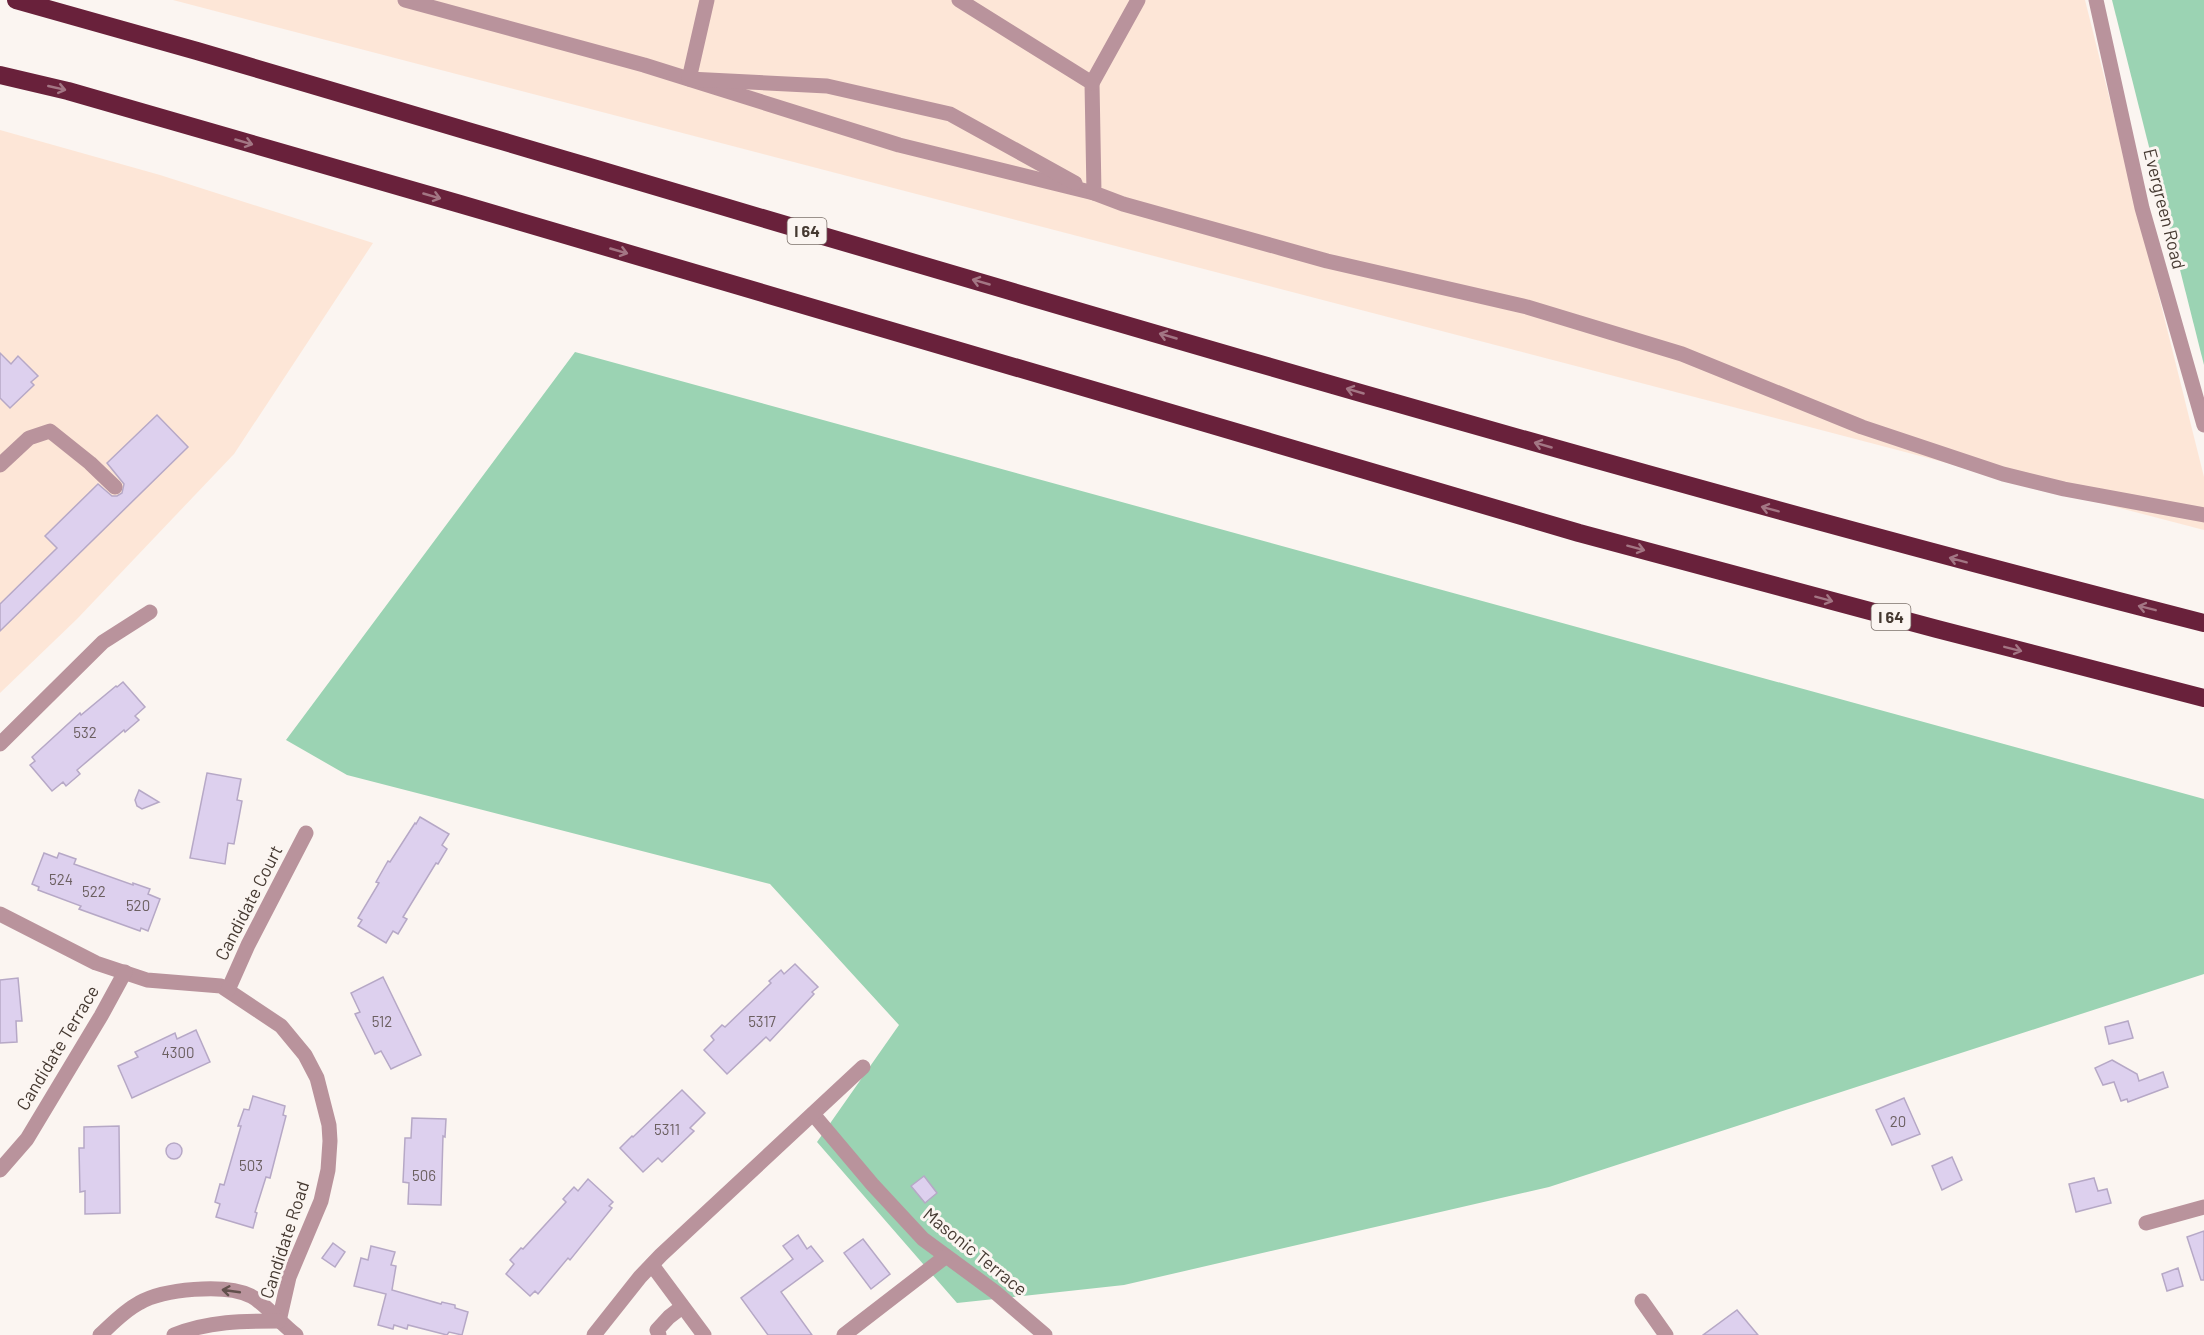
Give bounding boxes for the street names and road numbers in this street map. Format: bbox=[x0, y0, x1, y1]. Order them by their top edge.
street label: Evergreen Road bbox=[2139, 146, 2191, 271]
road number: I 64 bbox=[788, 218, 826, 244]
road number: I 64 bbox=[1872, 604, 1910, 630]
street label: Candidate Court bbox=[210, 841, 287, 964]
street label: Candidate Terrace bbox=[11, 981, 103, 1114]
street label: Candidate Road bbox=[255, 1178, 313, 1301]
street label: Masonic Terrace bbox=[919, 1203, 1032, 1300]

